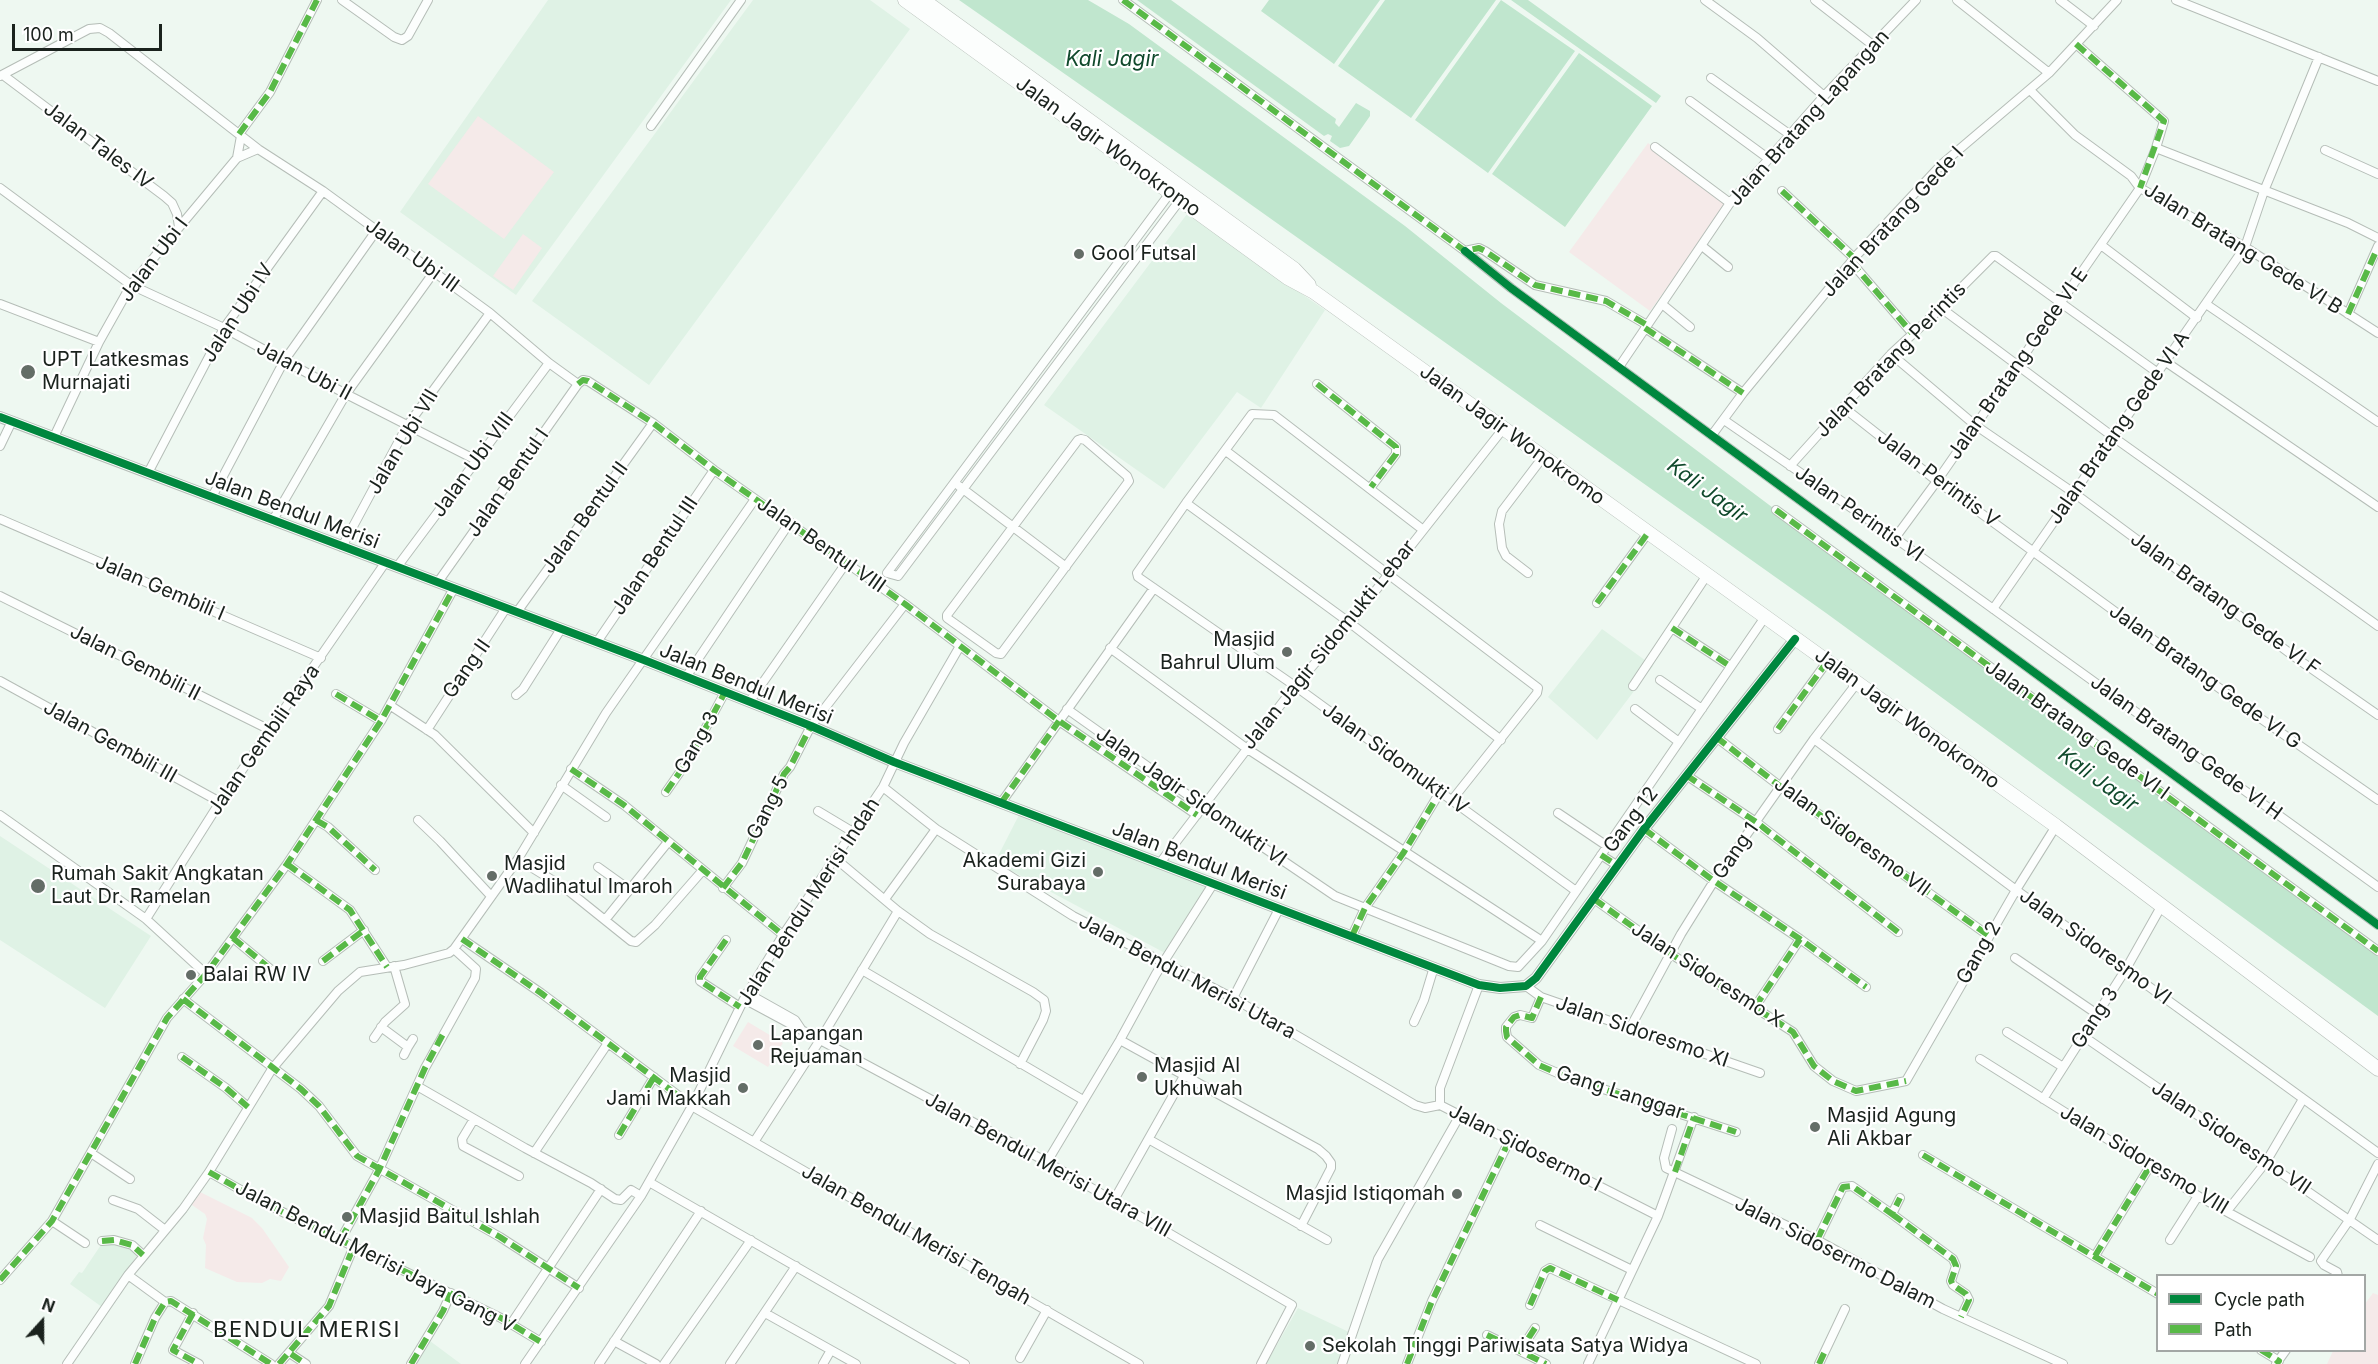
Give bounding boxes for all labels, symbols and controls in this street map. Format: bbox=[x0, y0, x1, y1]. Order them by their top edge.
scale bar bbox=[15, 12, 165, 50]
text: 100 m bbox=[23, 24, 74, 45]
street label: Jalan Bratang Lapangan bbox=[1723, 25, 1895, 211]
water label: Kali Jagir bbox=[1065, 47, 1159, 73]
street label: Jalan Jagir Wonokromo bbox=[1011, 72, 1205, 222]
street label: Jalan Tales IV bbox=[39, 97, 157, 195]
street label: Jalan Bratang Gede I bbox=[1817, 142, 1969, 302]
street label: Jalan Bratang Gede VI B bbox=[2139, 178, 2347, 320]
street label: Jalan Ubi I bbox=[115, 213, 193, 307]
street label: Jalan Ubi III bbox=[361, 214, 463, 298]
place label: Gool Futsal bbox=[1091, 242, 1196, 266]
marker: Gool Futsal bbox=[1072, 247, 1086, 261]
street label: Jalan Ubi IV bbox=[197, 259, 279, 367]
street label: Jalan Bratang Gede VI E bbox=[1943, 264, 2093, 464]
street label: Jalan Bratang Perintis bbox=[1811, 277, 1971, 443]
street label: Jalan Bratang Gede VI A bbox=[2043, 327, 2195, 529]
street label: Jalan Ubi II bbox=[252, 336, 356, 406]
place label: UPT Latkesmas Murnajati bbox=[42, 348, 189, 395]
street label: Jalan Jagir Wonokromo bbox=[1415, 360, 1609, 510]
marker: UPT Latkesmas Murnajati bbox=[19, 363, 37, 381]
street label: Jalan Ubi VII bbox=[362, 385, 444, 499]
street label: Jalan Ubi VIII bbox=[427, 408, 519, 522]
street label: Jalan Bentul I bbox=[462, 424, 554, 542]
street label: Jalan Perintis V bbox=[1872, 425, 2004, 533]
water label: Kali Jagir bbox=[1662, 453, 1752, 529]
street label: Jalan Bentul II bbox=[536, 457, 634, 579]
street label: Jalan Perintis VI bbox=[1790, 461, 1928, 567]
street label: Jalan Bendul Merisi bbox=[201, 466, 383, 554]
street label: Jalan Bentul III bbox=[607, 492, 703, 620]
street label: Jalan Bentul VIII bbox=[752, 492, 890, 598]
street label: Jalan Bratang Gede VI F bbox=[2126, 527, 2324, 681]
street label: Jalan Jagir Sidomukti Lebar bbox=[1237, 535, 1421, 755]
street label: Jalan Gembili I bbox=[92, 550, 228, 626]
street label: Jalan Bratang Gede VI G bbox=[2104, 599, 2306, 755]
street label: Jalan Gembili II bbox=[66, 620, 204, 706]
place label: Masjid Bahrul Ulum bbox=[1160, 628, 1275, 675]
street label: Gang II bbox=[438, 635, 496, 703]
street label: Jalan Bendul Merisi bbox=[656, 638, 836, 730]
street label: Jalan Jagir Wonokromo bbox=[1810, 644, 2004, 794]
marker: Masjid Bahrul Ulum bbox=[1280, 645, 1294, 659]
street label: Jalan Bratang Gede VI I bbox=[1980, 655, 2174, 805]
street label: Jalan Gembili Raya bbox=[203, 660, 325, 820]
street label: Jalan Bratang Gede VI H bbox=[2085, 670, 2287, 826]
street label: Jalan Gembili III bbox=[39, 695, 181, 789]
street label: Jalan Sidomukti IV bbox=[1317, 698, 1473, 820]
street label: Gang 3 bbox=[670, 707, 724, 779]
street label: Jalan Jagir Sidomukti VI bbox=[1091, 722, 1291, 872]
water label: Kali Jagir bbox=[2053, 742, 2143, 818]
street label: Gang 5 bbox=[742, 772, 794, 844]
street label: Jalan Sidoresmo VII bbox=[1769, 772, 1935, 902]
street label: Gang 12 bbox=[1598, 782, 1664, 858]
street label: Jalan Bendul Merisi Indah bbox=[733, 793, 885, 1011]
street label: Jalan Bendul Merisi bbox=[1108, 817, 1290, 905]
street label: Gang 1 bbox=[1708, 818, 1764, 884]
place label: Akademi Gizi Surabaya bbox=[962, 849, 1086, 896]
place label: Masjid Wadlihatul Imaroh bbox=[504, 852, 673, 899]
place label: Rumah Sakit Angkatan Laut Dr. Ramelan bbox=[51, 862, 264, 909]
marker: Akademi Gizi Surabaya bbox=[1091, 865, 1105, 879]
marker: Masjid Wadlihatul Imaroh bbox=[485, 869, 499, 883]
marker: Rumah Sakit Angkatan Laut Dr. Ramelan bbox=[29, 877, 47, 895]
street label: Jalan Sidoresmo VI bbox=[2014, 884, 2176, 1010]
street label: Jalan Bendul Merisi Utara bbox=[1074, 910, 1300, 1044]
street label: Jalan Sidoresmo X bbox=[1627, 917, 1787, 1033]
street label: Gang 2 bbox=[1952, 918, 2006, 988]
place label: Balai RW IV bbox=[203, 963, 311, 987]
marker: Balai RW IV bbox=[184, 968, 198, 982]
street label: Gang 3 bbox=[2066, 983, 2124, 1053]
street label: Jalan Sidoresmo XI bbox=[1552, 991, 1732, 1073]
place label: Lapangan Rejuaman bbox=[770, 1022, 863, 1069]
marker: Lapangan Rejuaman bbox=[751, 1038, 765, 1052]
place label: Masjid Al Ukhuwah bbox=[1154, 1054, 1243, 1101]
street label: Gang Langgar bbox=[1553, 1061, 1687, 1125]
place label: Masjid Jami Makkah bbox=[606, 1064, 731, 1111]
marker: Masjid Al Ukhuwah bbox=[1135, 1070, 1149, 1084]
street label: Jalan Sidoresmo VII bbox=[2147, 1076, 2315, 1200]
marker: Masjid Jami Makkah bbox=[736, 1081, 750, 1095]
street label: Jalan Bendul Merisi Utara VIII bbox=[921, 1087, 1175, 1243]
street label: Jalan Sidosermo I bbox=[1444, 1099, 1606, 1197]
street label: Jalan Sidoresmo VIII bbox=[2055, 1100, 2233, 1220]
place label: Masjid Agung Ali Akbar bbox=[1827, 1104, 1956, 1151]
marker: Masjid Agung Ali Akbar bbox=[1808, 1120, 1822, 1134]
street label: Jalan Bendul Merisi Tengah bbox=[797, 1159, 1035, 1311]
street label: Jalan Bendul Merisi Jaya Gang V bbox=[231, 1176, 519, 1338]
place label: Masjid Istiqomah bbox=[1285, 1182, 1445, 1206]
marker: Masjid Istiqomah bbox=[1450, 1187, 1464, 1201]
street label: Jalan Sidosermo Dalam bbox=[1730, 1192, 1940, 1314]
place label: Masjid Baitul Ishlah bbox=[359, 1205, 540, 1229]
marker: Masjid Baitul Ishlah bbox=[340, 1210, 354, 1224]
legend bbox=[2156, 1274, 2366, 1352]
text: Cycle path bbox=[2214, 1289, 2305, 1310]
north arrow bbox=[12, 1292, 72, 1352]
text: N bbox=[39, 1294, 58, 1317]
district label: BENDUL MERISI bbox=[213, 1317, 401, 1343]
text: Path bbox=[2214, 1319, 2252, 1340]
place label: Sekolah Tinggi Pariwisata Satya Widya bbox=[1322, 1334, 1689, 1358]
marker: Sekolah Tinggi Pariwisata Satya Widya bbox=[1303, 1339, 1317, 1353]

